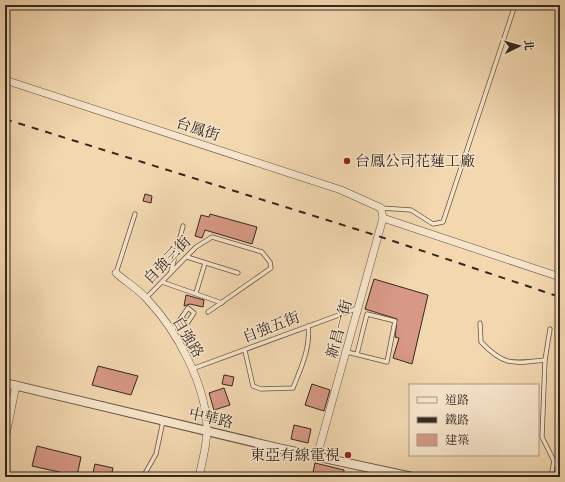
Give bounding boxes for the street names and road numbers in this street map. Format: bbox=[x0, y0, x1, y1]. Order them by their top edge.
street label: 台鳳街 bbox=[174, 113, 222, 145]
street label: 自強三街 bbox=[140, 232, 195, 289]
street label: 新昌一街 bbox=[323, 298, 356, 361]
street label: 自強五街 bbox=[240, 308, 303, 347]
street label: 自強路 bbox=[168, 313, 207, 361]
street label: 中華路 bbox=[187, 404, 235, 433]

